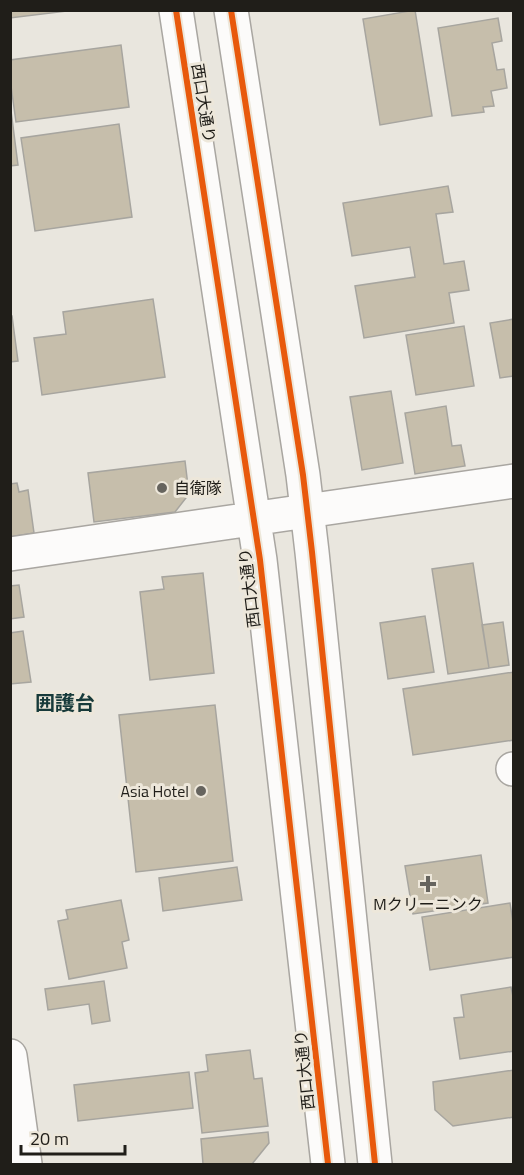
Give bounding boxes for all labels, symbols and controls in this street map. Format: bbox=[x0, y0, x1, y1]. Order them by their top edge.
street label: 西口大通り bbox=[186, 62, 222, 144]
place label: 自衛隊 bbox=[174, 476, 222, 500]
marker: 自衛隊 bbox=[155, 481, 169, 495]
street label: 西口大通り bbox=[232, 547, 266, 629]
district label: 囲護台 bbox=[35, 687, 95, 718]
place label: Asia Hotel bbox=[120, 779, 189, 803]
marker: Asia Hotel bbox=[194, 784, 208, 798]
marker: Mクリーニンク bbox=[419, 875, 437, 893]
place label: Mクリーニンク bbox=[373, 892, 483, 916]
street label: 西口大通り bbox=[288, 1029, 320, 1111]
scale bar bbox=[21, 1118, 124, 1156]
text: 20 m bbox=[30, 1125, 69, 1152]

